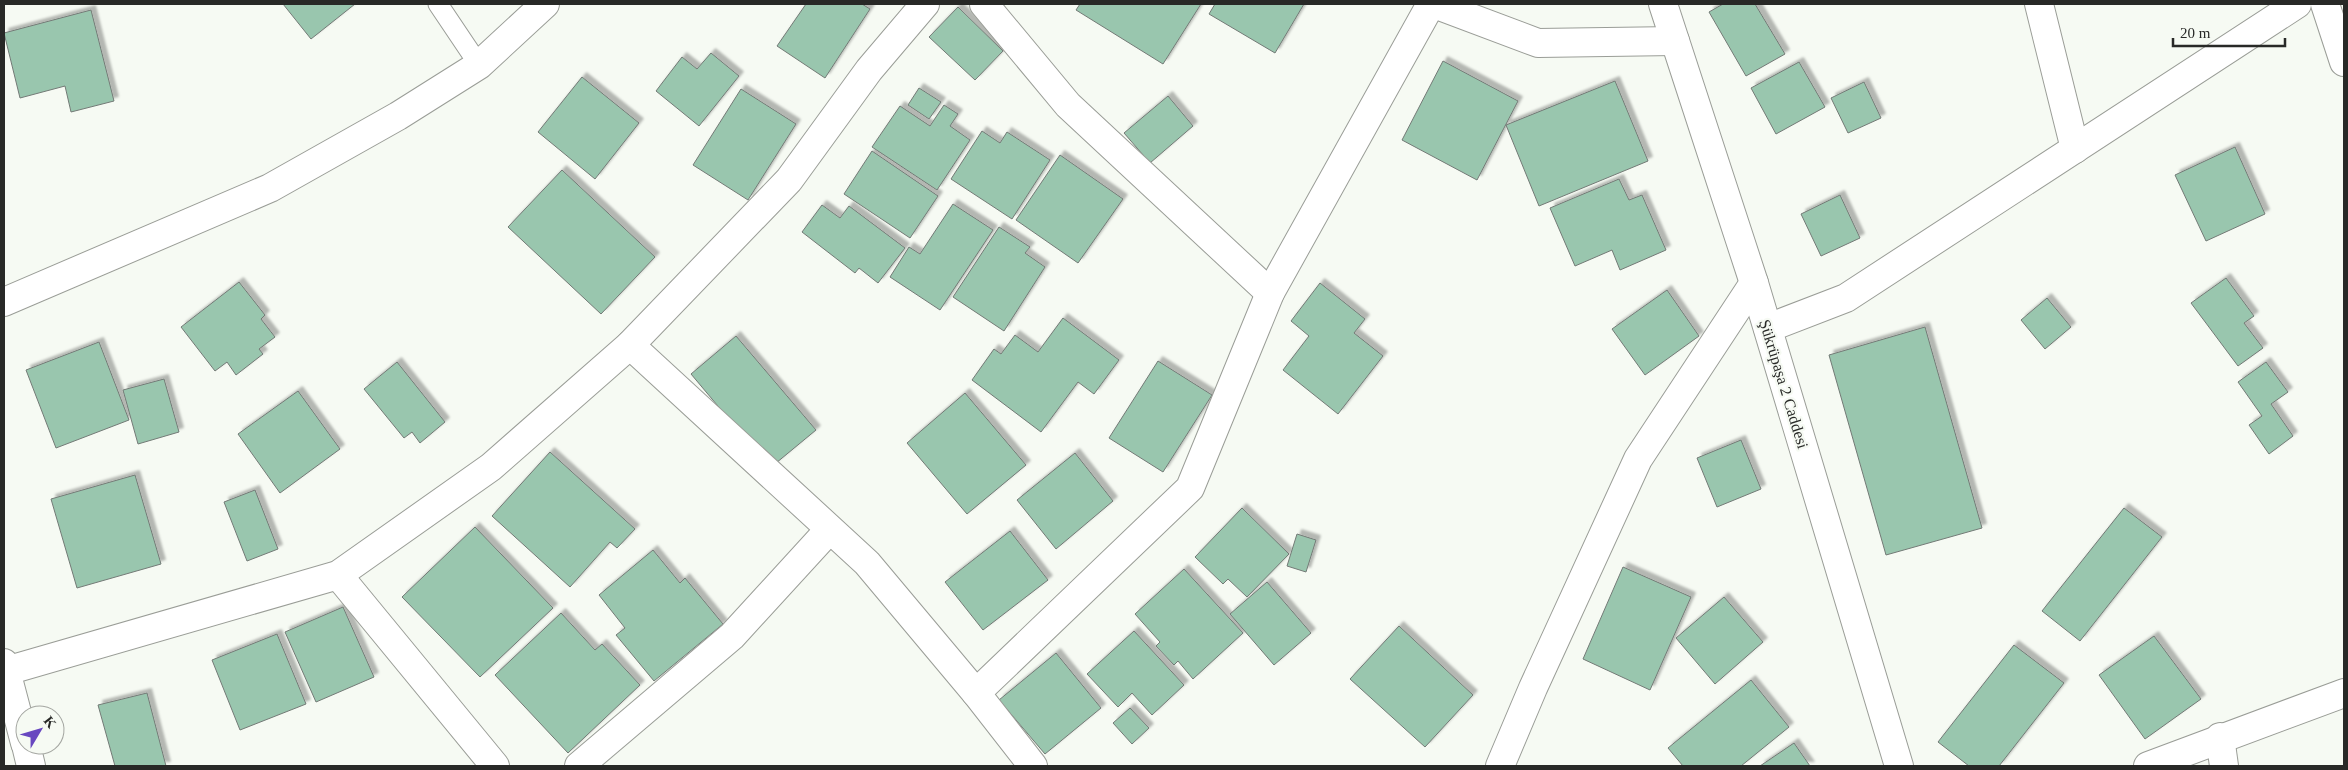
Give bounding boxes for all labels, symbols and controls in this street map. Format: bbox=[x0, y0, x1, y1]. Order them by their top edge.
scale bar bbox=[2173, 15, 2286, 47]
text: 20 m bbox=[2180, 25, 2211, 41]
street label: Şükrüpaşa 2 Caddesi bbox=[1755, 317, 1812, 451]
north arrow bbox=[15, 705, 65, 755]
text: K bbox=[41, 713, 59, 731]

